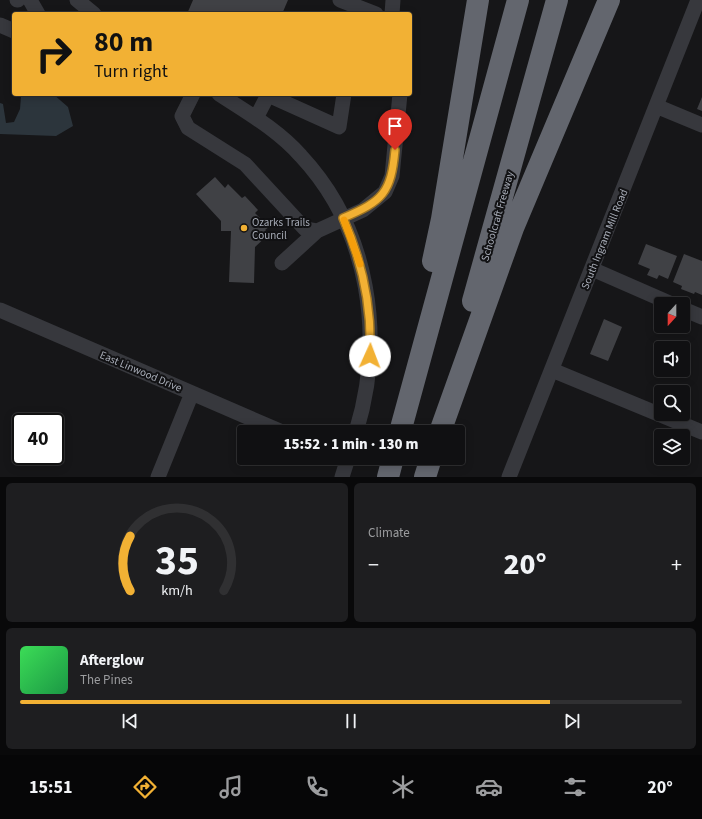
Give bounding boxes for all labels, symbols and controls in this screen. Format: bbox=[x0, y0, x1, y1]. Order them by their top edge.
text: 80 m bbox=[94, 22, 153, 62]
icon: right bbox=[28, 28, 80, 80]
text: Turn right bbox=[94, 59, 168, 84]
pin bbox=[378, 109, 412, 150]
icon: arrive bbox=[384, 115, 406, 137]
street label: Schoolcraft Freeway bbox=[477, 169, 517, 263]
street label: South Ingram Mill Road bbox=[578, 187, 631, 291]
place label: Ozarks Trails Council bbox=[252, 215, 310, 243]
marker: Ozarks Trails Council bbox=[239, 223, 249, 233]
north arrow bbox=[654, 297, 690, 333]
map controls bbox=[654, 297, 690, 465]
position arrow bbox=[349, 335, 391, 377]
button: sound bbox=[654, 341, 690, 377]
street label: East Linwood Drive bbox=[98, 347, 185, 396]
button: search bbox=[654, 385, 690, 421]
speed limit sign: 40 bbox=[12, 413, 64, 465]
button: layers bbox=[654, 429, 690, 465]
text: 15:52 · 1 min · 130 m bbox=[284, 434, 418, 455]
text: Climate bbox=[368, 524, 410, 542]
text: 35 bbox=[155, 530, 199, 590]
text: 20° bbox=[503, 543, 547, 586]
text: − bbox=[368, 549, 379, 581]
text: + bbox=[671, 549, 682, 581]
text: km/h bbox=[161, 579, 193, 600]
text: Afterglow bbox=[80, 650, 144, 671]
text: The Pines bbox=[80, 671, 133, 689]
icon: previous bbox=[119, 710, 141, 732]
icon: pause bbox=[340, 710, 362, 732]
icon: next bbox=[561, 710, 583, 732]
icon: directions bbox=[131, 773, 159, 801]
icon: music bbox=[217, 773, 245, 801]
icon: phone bbox=[303, 773, 331, 801]
icon: climate bbox=[389, 773, 417, 801]
icon: car bbox=[475, 773, 503, 801]
icon: filters bbox=[561, 773, 589, 801]
text: 15:51 bbox=[29, 775, 72, 800]
text: 20° bbox=[647, 775, 673, 800]

